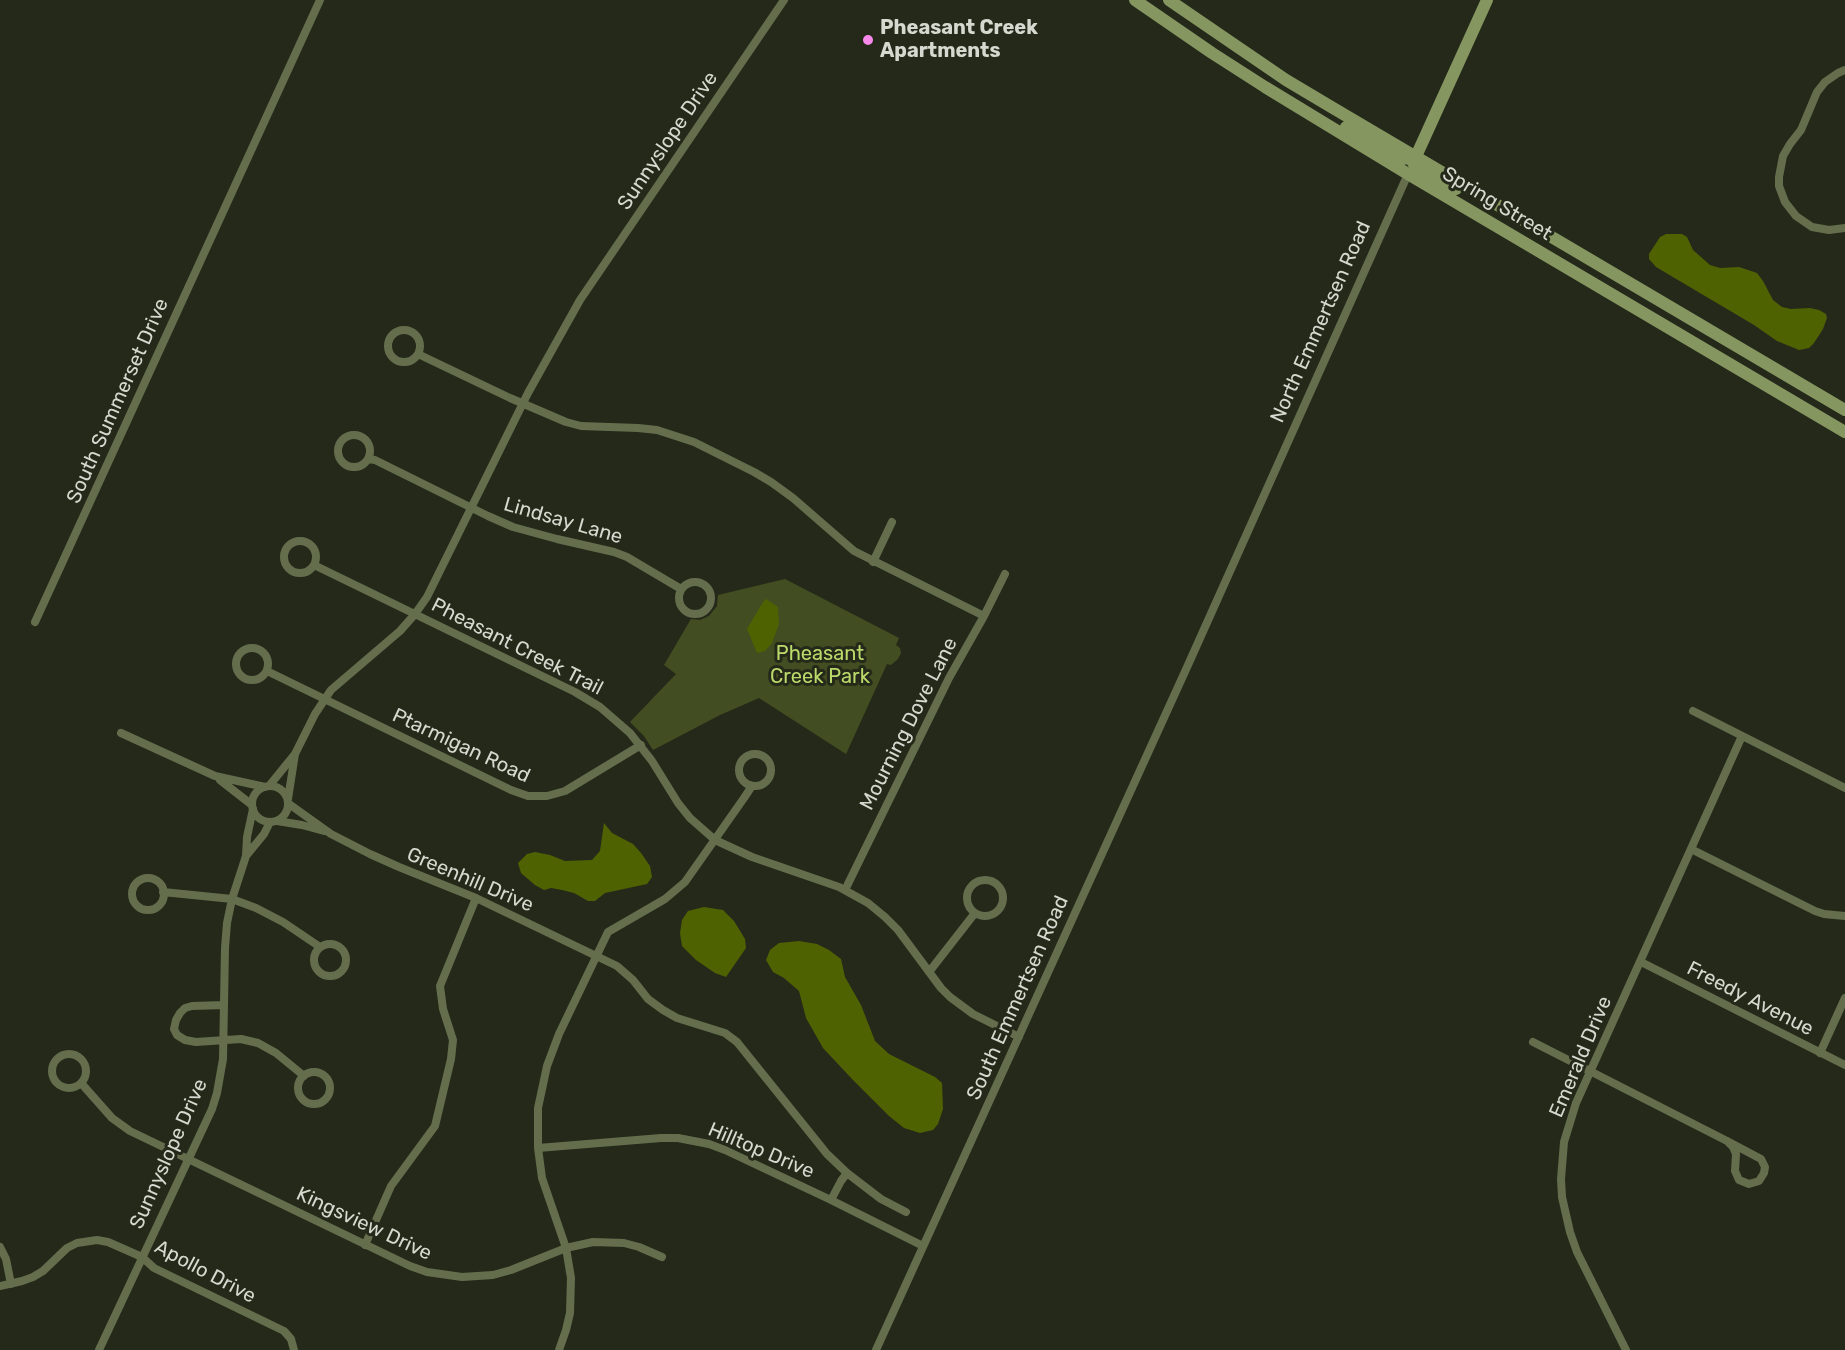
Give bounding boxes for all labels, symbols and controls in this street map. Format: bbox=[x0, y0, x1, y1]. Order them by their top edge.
place label: Pheasant Creek Apartments bbox=[880, 16, 1038, 63]
marker: Pheasant Creek Apartments bbox=[861, 33, 875, 47]
street label: Sunnyslope Drive bbox=[613, 67, 723, 215]
street label: Spring Street bbox=[1438, 162, 1556, 246]
street label: North Emmertsen Road bbox=[1266, 218, 1376, 426]
street label: South Summerset Drive bbox=[62, 295, 174, 507]
street label: Lindsay Lane bbox=[501, 493, 625, 549]
street label: Pheasant Creek Trail bbox=[427, 593, 607, 701]
street label: Mourning Dove Lane bbox=[855, 634, 963, 814]
park label: Pheasant Creek Park bbox=[770, 642, 870, 689]
street label: Ptarmigan Road bbox=[388, 704, 534, 788]
street label: Greenhill Drive bbox=[403, 843, 537, 917]
street label: South Emmertsen Road bbox=[962, 892, 1074, 1104]
street label: Freedy Avenue bbox=[1683, 957, 1817, 1041]
street label: Emerald Drive bbox=[1545, 993, 1617, 1121]
street label: Sunnyslope Drive bbox=[125, 1075, 213, 1233]
street label: Hilltop Drive bbox=[704, 1118, 818, 1184]
street label: Kingsview Drive bbox=[292, 1182, 436, 1266]
street label: Apollo Drive bbox=[150, 1235, 260, 1309]

